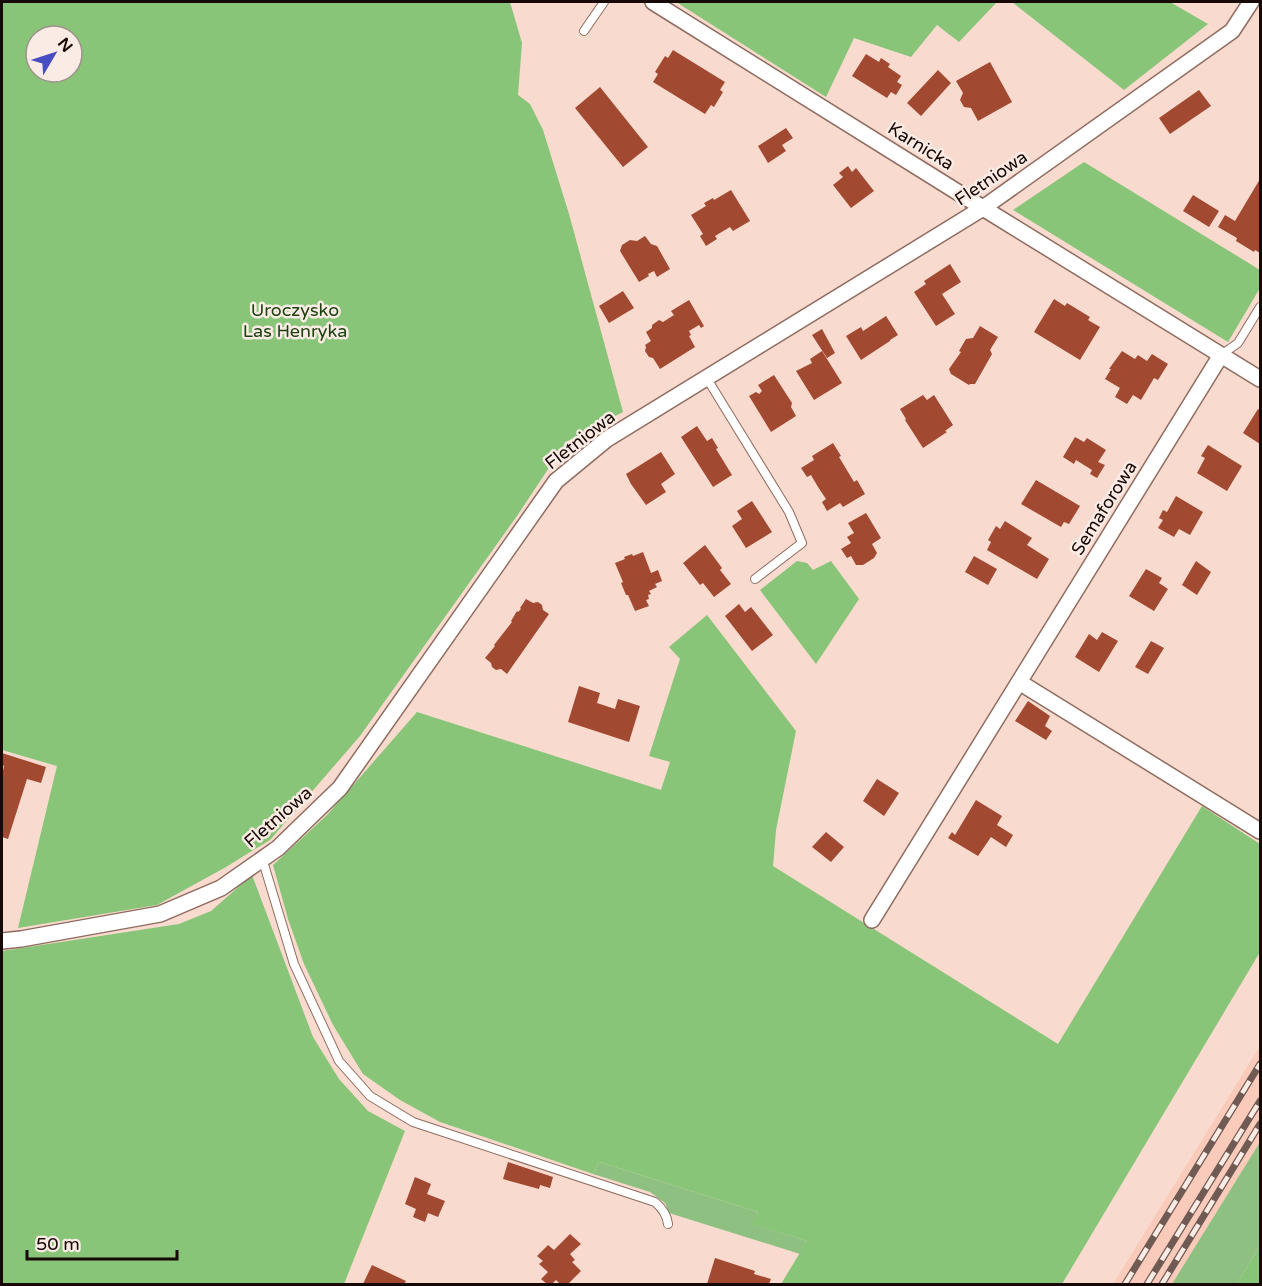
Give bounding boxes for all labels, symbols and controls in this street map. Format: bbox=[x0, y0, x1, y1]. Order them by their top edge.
north arrow bbox=[24, 24, 84, 84]
text: N bbox=[53, 34, 77, 56]
street label: Karnicka bbox=[884, 117, 958, 175]
street label: Fletniowa bbox=[950, 146, 1032, 210]
park label: Uroczysko Las Henryka bbox=[243, 299, 347, 342]
street label: Fletniowa bbox=[541, 406, 619, 474]
street label: Semaforowa bbox=[1066, 457, 1142, 559]
street label: Fletniowa bbox=[240, 782, 316, 852]
scale bar bbox=[27, 1223, 177, 1261]
text: 50 m bbox=[36, 1233, 80, 1255]

